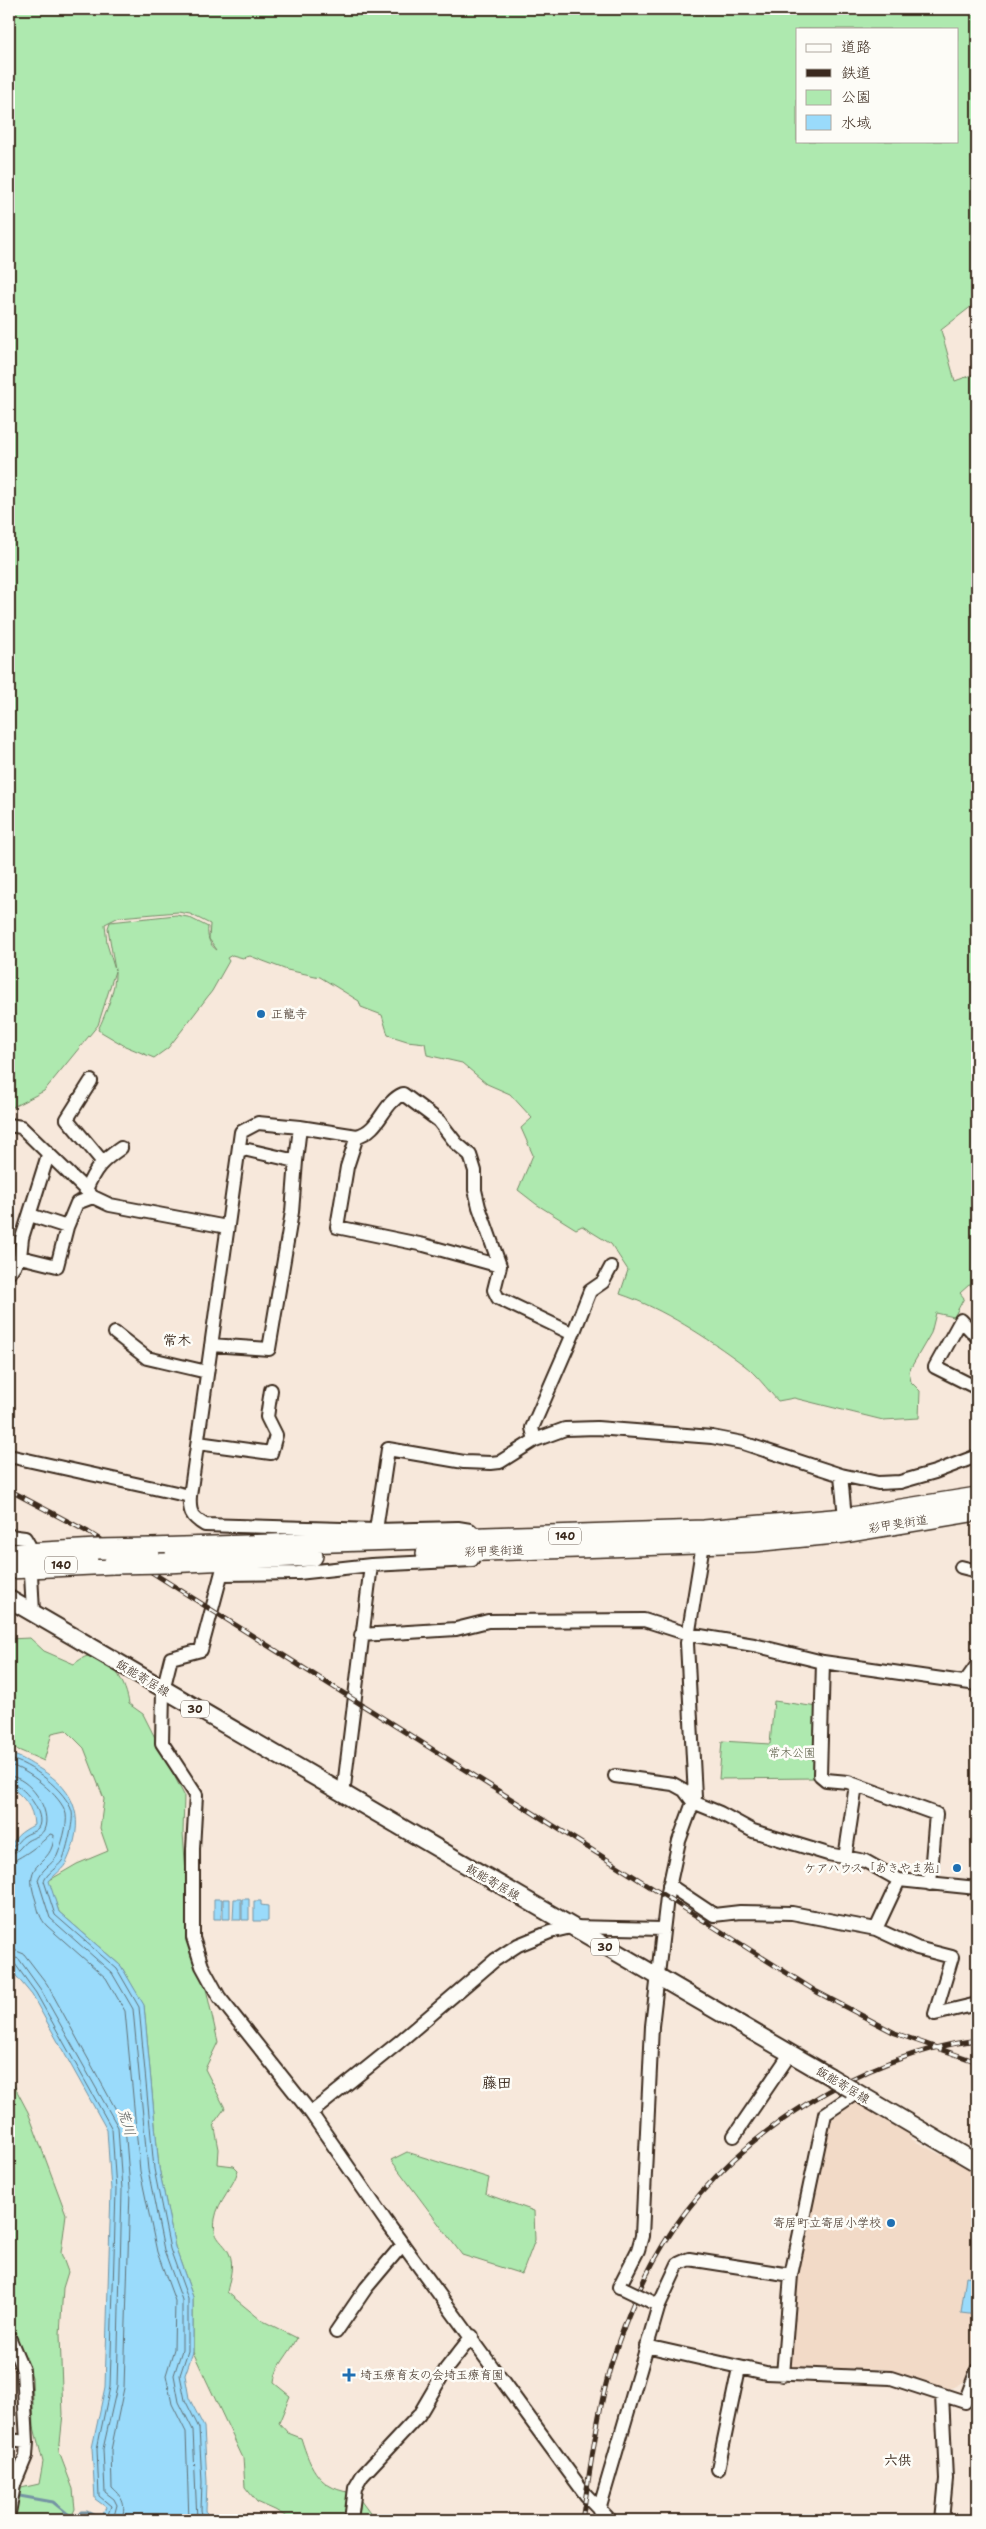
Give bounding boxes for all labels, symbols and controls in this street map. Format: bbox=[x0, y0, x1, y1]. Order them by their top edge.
legend bbox=[796, 28, 958, 142]
text: 道路 bbox=[841, 37, 871, 57]
text: 鉄道 bbox=[841, 63, 871, 83]
text: 公園 bbox=[841, 87, 871, 107]
text: 水域 bbox=[841, 113, 871, 133]
place label: 正龍寺 bbox=[271, 1006, 307, 1022]
marker: 正龍寺 bbox=[255, 1008, 267, 1020]
district label: 常木 bbox=[163, 1331, 191, 1349]
street label: 彩甲斐街道 bbox=[867, 1511, 929, 1537]
road number: 140 bbox=[549, 1528, 581, 1544]
street label: 彩甲斐街道 bbox=[464, 1542, 524, 1560]
road number: 140 bbox=[45, 1556, 77, 1574]
street label: 飯能寄居線 bbox=[113, 1656, 173, 1700]
road number: 30 bbox=[181, 1700, 209, 1718]
park label: 常木公園 bbox=[768, 1745, 816, 1761]
street label: 飯能寄居線 bbox=[463, 1860, 523, 1904]
place label: ケアハウス「あきやま苑」 bbox=[804, 1860, 947, 1876]
marker: ケアハウス「あきやま苑」 bbox=[951, 1862, 963, 1874]
road number: 30 bbox=[591, 1938, 619, 1955]
street label: 飯能寄居線 bbox=[813, 2063, 873, 2107]
district label: 藤田 bbox=[482, 2073, 512, 2093]
water label: 荒川 bbox=[114, 2106, 140, 2138]
place label: 寄居町立寄居小学校 bbox=[773, 2215, 881, 2231]
marker: 寄居町立寄居小学校 bbox=[885, 2217, 897, 2229]
place label: 埼玉療育友の会埼玉療育園 bbox=[360, 2367, 504, 2383]
marker: 埼玉療育友の会埼玉療育園 bbox=[342, 2368, 356, 2382]
district label: 六供 bbox=[884, 2451, 912, 2469]

